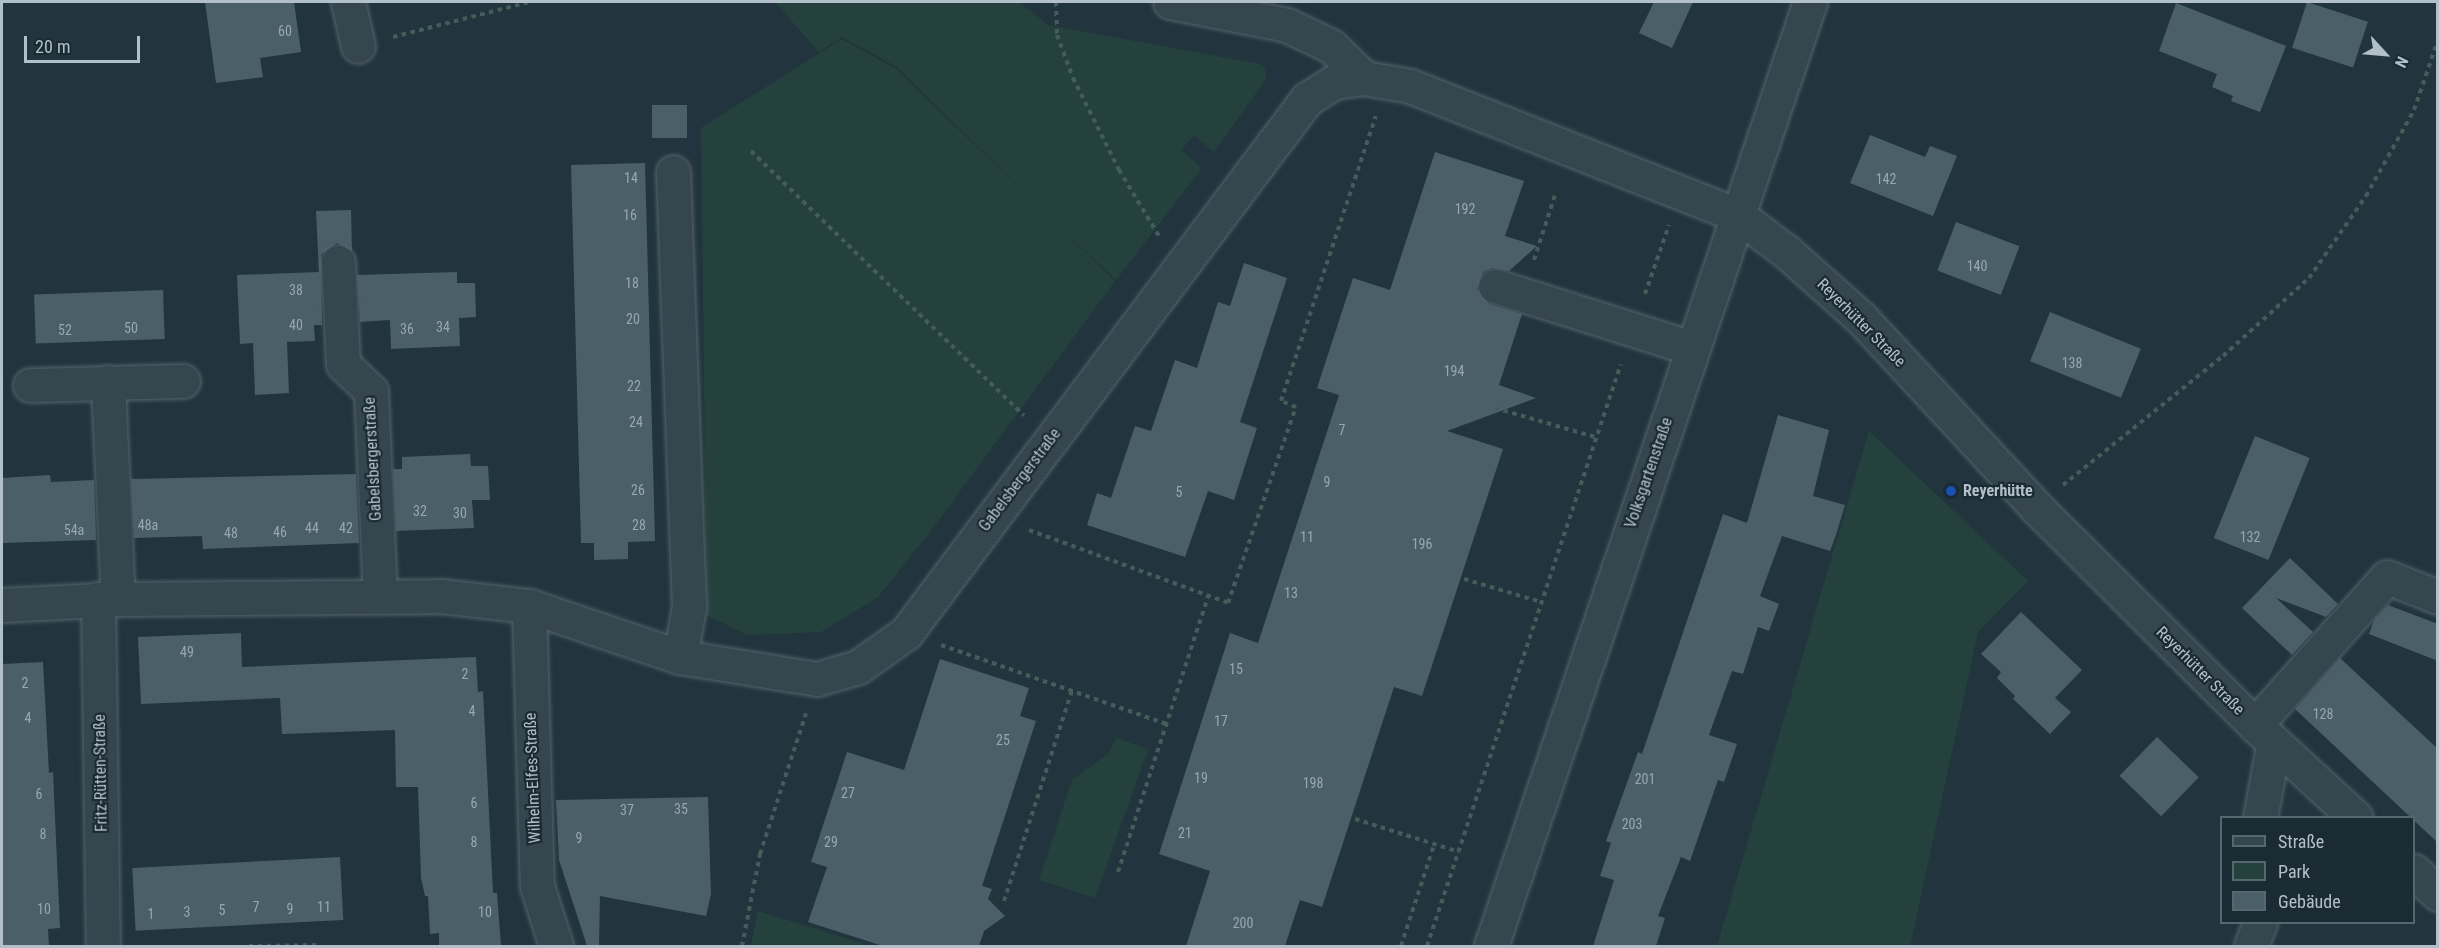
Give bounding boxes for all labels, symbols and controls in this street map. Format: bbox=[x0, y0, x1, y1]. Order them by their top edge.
house number: 60 bbox=[278, 23, 292, 39]
scale bar bbox=[27, 24, 142, 62]
north arrow bbox=[2355, 24, 2415, 84]
text: 20 m bbox=[35, 36, 70, 57]
text: N bbox=[2391, 54, 2412, 71]
house number: 14 bbox=[624, 170, 638, 186]
house number: 142 bbox=[1876, 171, 1896, 187]
house number: 192 bbox=[1455, 201, 1475, 217]
house number: 16 bbox=[623, 207, 637, 223]
house number: 140 bbox=[1967, 258, 1987, 274]
house number: 18 bbox=[625, 275, 639, 291]
street label: Reyerhütter Straße bbox=[1813, 275, 1909, 371]
house number: 38 bbox=[289, 282, 303, 298]
house number: 20 bbox=[626, 311, 640, 327]
house number: 40 bbox=[289, 317, 303, 333]
house number: 34 bbox=[436, 319, 450, 335]
house number: 50 bbox=[124, 320, 138, 336]
house number: 36 bbox=[400, 321, 414, 337]
house number: 52 bbox=[58, 322, 72, 338]
house number: 138 bbox=[2062, 355, 2082, 371]
house number: 194 bbox=[1444, 363, 1464, 379]
house number: 22 bbox=[627, 378, 641, 394]
street label: Gabelsbergerstraße bbox=[360, 397, 386, 521]
house number: 24 bbox=[629, 414, 643, 430]
street label: Volksgartenstraße bbox=[1621, 415, 1677, 531]
house number: 7 bbox=[1339, 422, 1345, 438]
street label: Gabelsbergerstraße bbox=[975, 425, 1065, 535]
house number: 9 bbox=[1324, 474, 1330, 490]
place label: Reyerhütte bbox=[1963, 481, 2033, 501]
house number: 26 bbox=[631, 482, 645, 498]
house number: 5 bbox=[1176, 484, 1182, 500]
marker: Reyerhütte bbox=[1944, 484, 1958, 498]
house number: 32 bbox=[413, 503, 427, 519]
house number: 30 bbox=[453, 505, 467, 521]
house number: 48a bbox=[138, 517, 158, 533]
house number: 28 bbox=[632, 517, 646, 533]
house number: 44 bbox=[305, 520, 319, 536]
house number: 42 bbox=[339, 520, 353, 536]
house number: 54a bbox=[64, 522, 84, 538]
house number: 46 bbox=[273, 524, 287, 540]
house number: 48 bbox=[224, 525, 238, 541]
house number: 11 bbox=[1300, 529, 1314, 545]
house number: 132 bbox=[2240, 529, 2260, 545]
house number: 196 bbox=[1412, 536, 1432, 552]
house number: 13 bbox=[1284, 585, 1298, 601]
street label: Reyerhütter Straße bbox=[2152, 623, 2248, 719]
house number: 49 bbox=[180, 644, 194, 660]
house number: 15 bbox=[1229, 661, 1243, 677]
house number: 2 bbox=[462, 666, 468, 682]
house number: 2 bbox=[22, 675, 28, 691]
house number: 4 bbox=[469, 703, 475, 719]
house number: 128 bbox=[2313, 706, 2333, 722]
house number: 4 bbox=[25, 710, 31, 726]
street label: Wilhelm-Elfes-Straße bbox=[521, 712, 545, 844]
house number: 17 bbox=[1214, 713, 1228, 729]
street label: Fritz-Rütten-Straße bbox=[90, 714, 112, 832]
house number: 25 bbox=[996, 732, 1010, 748]
house number: 19 bbox=[1194, 770, 1208, 786]
house number: 201 bbox=[1635, 771, 1655, 787]
house number: 198 bbox=[1303, 775, 1323, 791]
house number: 27 bbox=[841, 785, 855, 801]
house number: 6 bbox=[36, 786, 42, 802]
house number: 6 bbox=[471, 795, 477, 811]
house number: 35 bbox=[674, 801, 688, 817]
house number: 37 bbox=[620, 802, 634, 818]
house number: 203 bbox=[1622, 816, 1642, 832]
legend bbox=[2220, 816, 2415, 924]
house number: 21 bbox=[1178, 825, 1192, 841]
house number: 8 bbox=[40, 826, 46, 842]
house number: 9 bbox=[576, 830, 582, 846]
text: Straße bbox=[2278, 831, 2324, 852]
house number: 8 bbox=[471, 834, 477, 850]
house number: 29 bbox=[824, 834, 838, 850]
text: Park bbox=[2278, 861, 2310, 882]
text: Gebäude bbox=[2278, 891, 2341, 912]
house number: 7 bbox=[253, 899, 259, 915]
house number: 11 bbox=[317, 899, 331, 915]
house number: 10 bbox=[37, 901, 51, 917]
house number: 9 bbox=[287, 901, 293, 917]
house number: 5 bbox=[219, 902, 225, 918]
house number: 3 bbox=[184, 904, 190, 920]
house number: 10 bbox=[478, 904, 492, 920]
house number: 1 bbox=[148, 906, 154, 922]
house number: 200 bbox=[1233, 915, 1253, 931]

